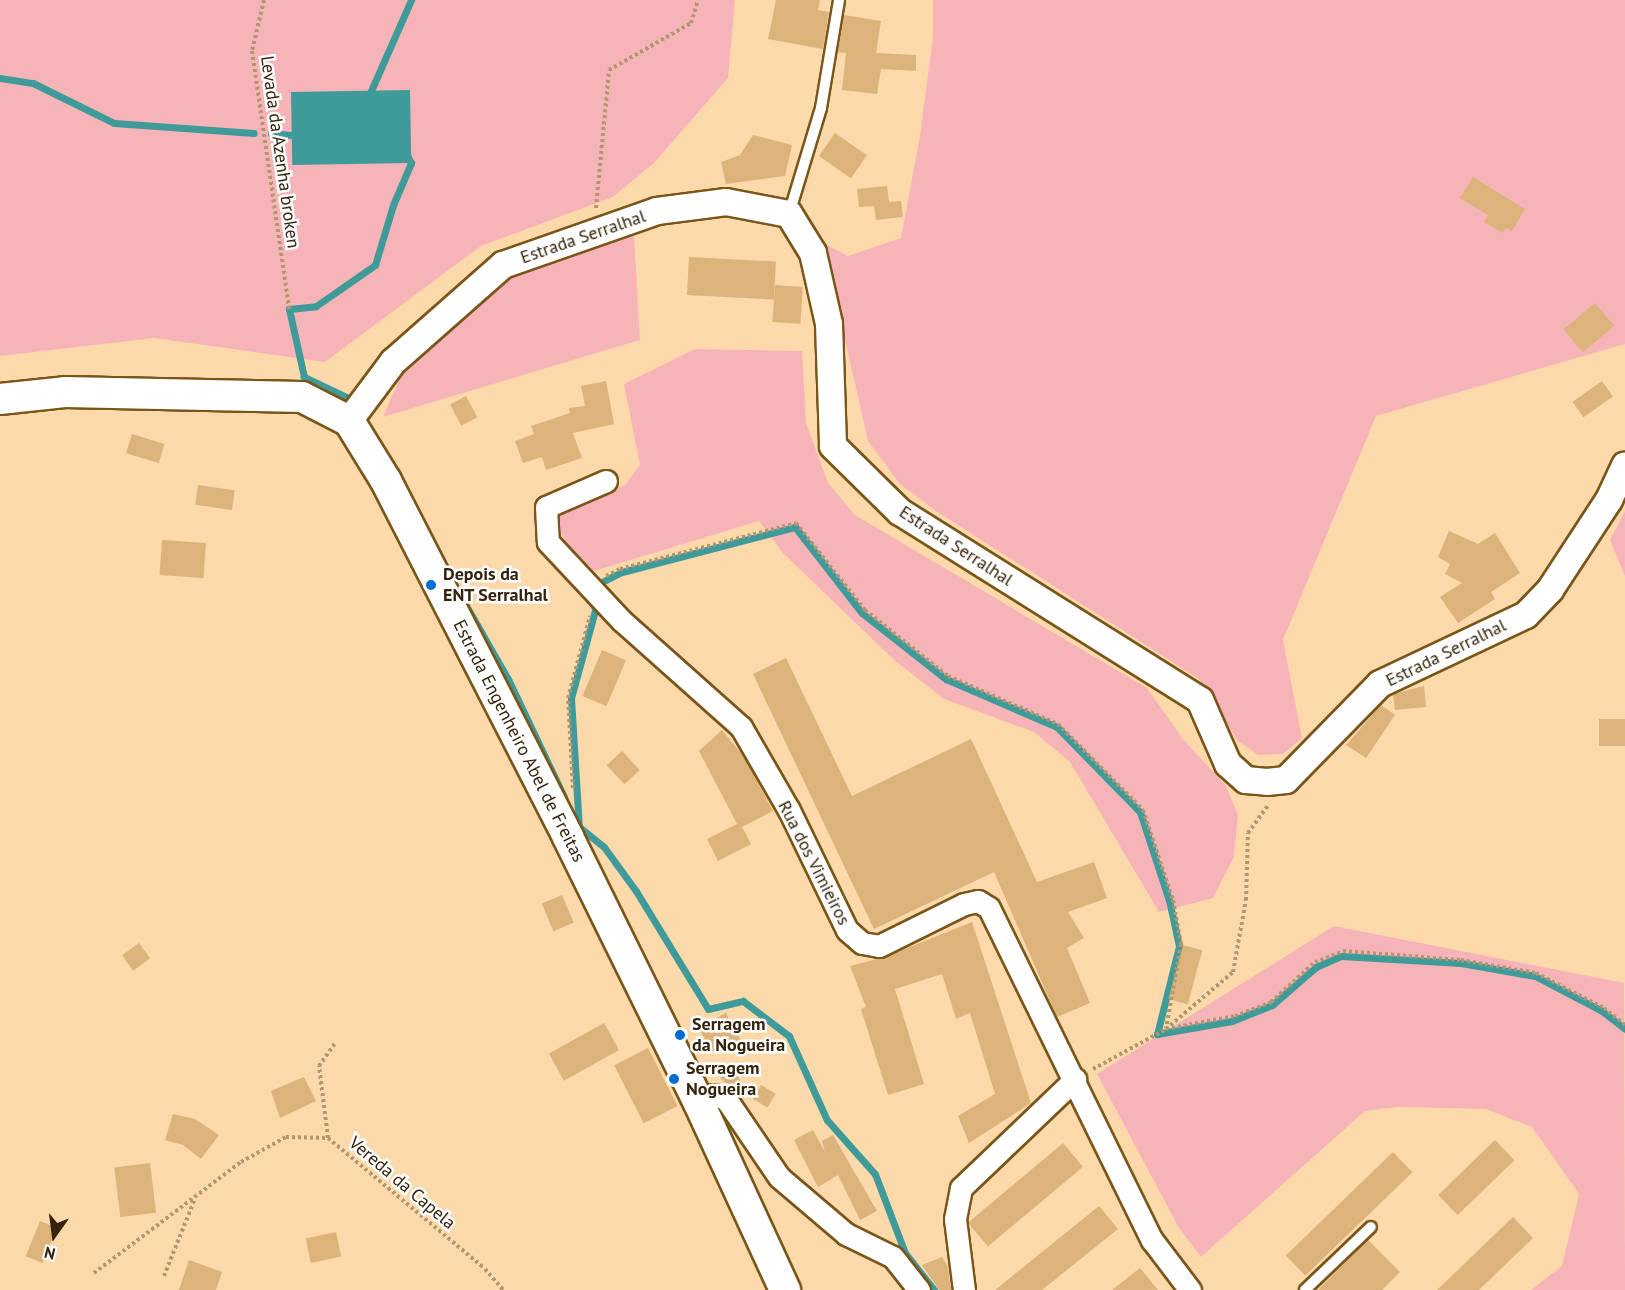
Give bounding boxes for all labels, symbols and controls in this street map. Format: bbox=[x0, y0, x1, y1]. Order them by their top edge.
street label: Levada da Azenha broken bbox=[256, 54, 304, 250]
street label: Estrada Serralhal bbox=[518, 205, 648, 269]
street label: Estrada Serralhal bbox=[895, 501, 1017, 591]
place label: Depois da ENT Serralhal bbox=[443, 564, 549, 606]
marker: Depois da ENT Serralhal bbox=[424, 578, 438, 592]
street label: Estrada Serralhal bbox=[1382, 615, 1510, 691]
street label: Estrada Engenheiro Abel de Freitas bbox=[448, 616, 590, 866]
street label: Rua dos Vimieiros bbox=[773, 797, 855, 929]
place label: Serragem da Nogueira bbox=[692, 1014, 785, 1056]
marker: Serragem da Nogueira bbox=[673, 1028, 687, 1042]
place label: Serragem Nogueira bbox=[686, 1058, 760, 1100]
marker: Serragem Nogueira bbox=[667, 1072, 681, 1086]
street label: Vereda da Capela bbox=[344, 1132, 460, 1234]
north arrow bbox=[24, 1206, 84, 1266]
text: N bbox=[42, 1242, 57, 1264]

